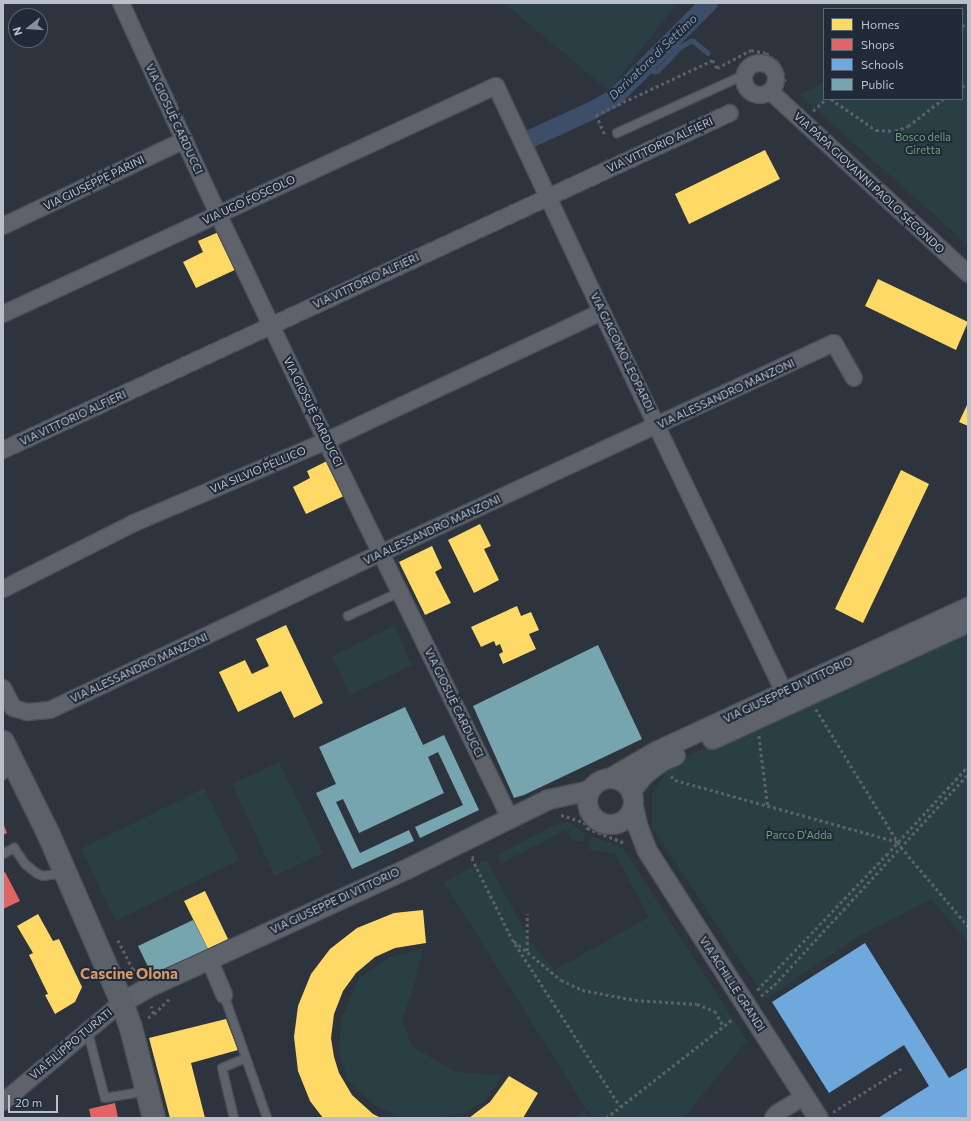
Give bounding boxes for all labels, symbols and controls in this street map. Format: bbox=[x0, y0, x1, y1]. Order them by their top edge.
north arrow bbox=[8, 8, 48, 48]
legend bbox=[823, 8, 963, 100]
water label: Derivatore di Settimo bbox=[606, 11, 700, 103]
text: Homes bbox=[861, 17, 899, 31]
text: N bbox=[10, 26, 24, 37]
text: Shops bbox=[861, 37, 895, 51]
text: Schools bbox=[861, 57, 904, 71]
street label: VIA GIOSUÈ CARDUCCI bbox=[143, 62, 205, 176]
text: Public bbox=[861, 77, 894, 91]
street label: VIA PAPA GIOVANNI PAOLO SECONDO bbox=[791, 110, 947, 256]
street label: VIA VITTORIO ALFIERI bbox=[605, 115, 715, 175]
park label: Bosco della Giretta bbox=[895, 131, 951, 157]
street label: VIA GIUSEPPE PARINI bbox=[41, 153, 147, 213]
street label: VIA UGO FOSCOLO bbox=[201, 173, 297, 227]
street label: VIA VITTORIO ALFIERI bbox=[311, 251, 421, 311]
street label: VIA GIACOMO LEOPARDI bbox=[587, 290, 657, 414]
street label: VIA GIOSUÈ CARDUCCI bbox=[281, 355, 345, 469]
street label: VIA ALESSANDRO MANZONI bbox=[655, 356, 797, 432]
street label: VIA VITTORIO ALFIERI bbox=[18, 388, 128, 448]
street label: VIA SILVIO PELLICO bbox=[208, 444, 308, 496]
street label: VIA ALESSANDRO MANZONI bbox=[361, 492, 503, 568]
street label: VIA ALESSANDRO MANZONI bbox=[68, 630, 210, 706]
street label: VIA GIOSUÈ CARDUCCI bbox=[422, 646, 486, 760]
street label: VIA GIUSEPPE DI VITTORIO bbox=[721, 654, 855, 726]
park label: Parco D'Adda bbox=[766, 828, 832, 842]
street label: VIA GIUSEPPE DI VITTORIO bbox=[268, 865, 402, 937]
street label: VIA ACHILLE GRANDI bbox=[696, 934, 768, 1034]
district label: Cascine Olona bbox=[80, 965, 178, 983]
street label: VIA FILIPPO TURATI bbox=[27, 1006, 115, 1082]
scale bar bbox=[10, 1087, 60, 1113]
text: 20 m bbox=[15, 1095, 42, 1109]

